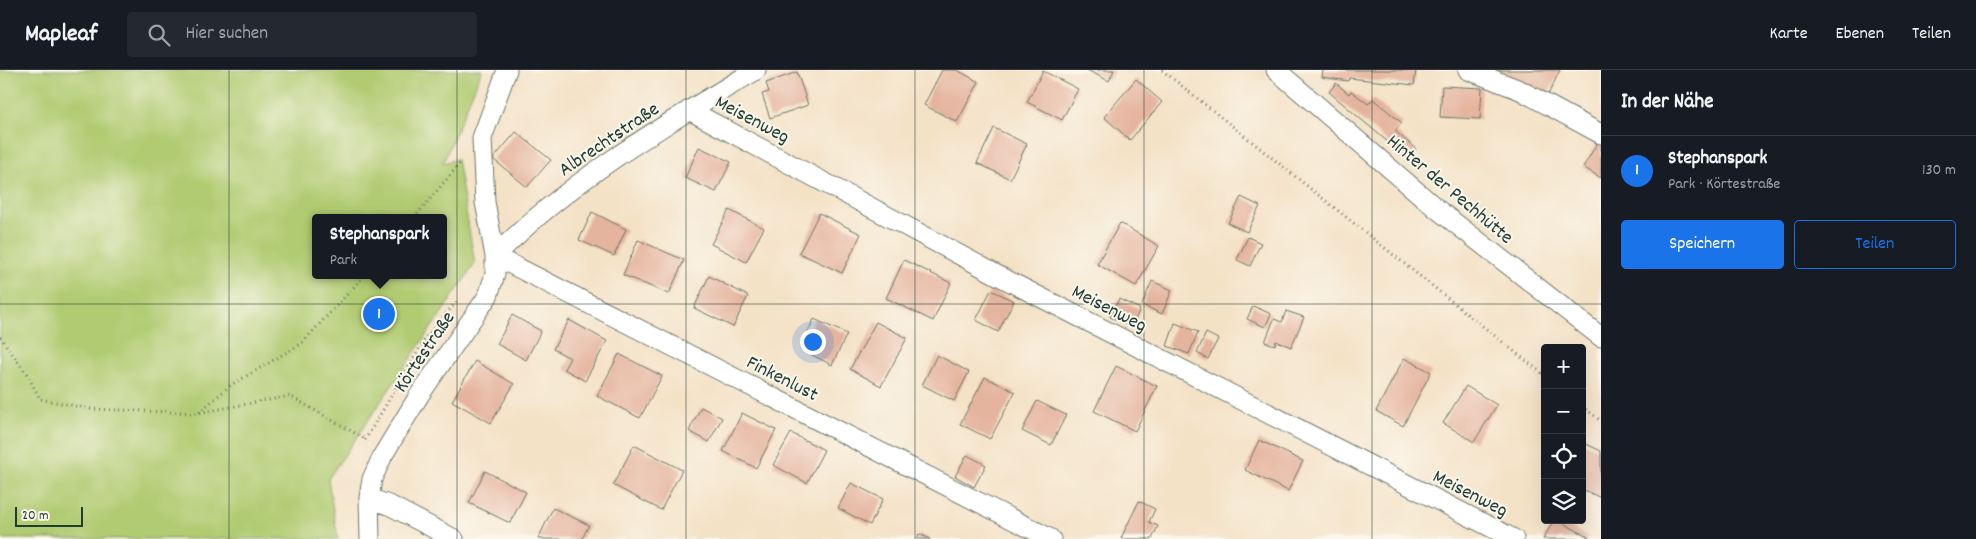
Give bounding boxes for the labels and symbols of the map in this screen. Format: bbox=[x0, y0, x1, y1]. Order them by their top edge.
street label: Meisenweg bbox=[709, 89, 794, 152]
street label: Albrechtstraße bbox=[554, 96, 666, 185]
street label: Hinter der Pechhütte bbox=[1380, 129, 1519, 252]
street label: Meisenweg bbox=[1066, 279, 1151, 341]
pin: 1 bbox=[363, 295, 395, 333]
street label: Körtestraße bbox=[388, 306, 463, 399]
your location bbox=[800, 329, 826, 355]
street label: Finkenlust bbox=[741, 350, 822, 410]
street label: Meisenweg bbox=[1427, 464, 1512, 526]
scale bar bbox=[15, 504, 82, 527]

